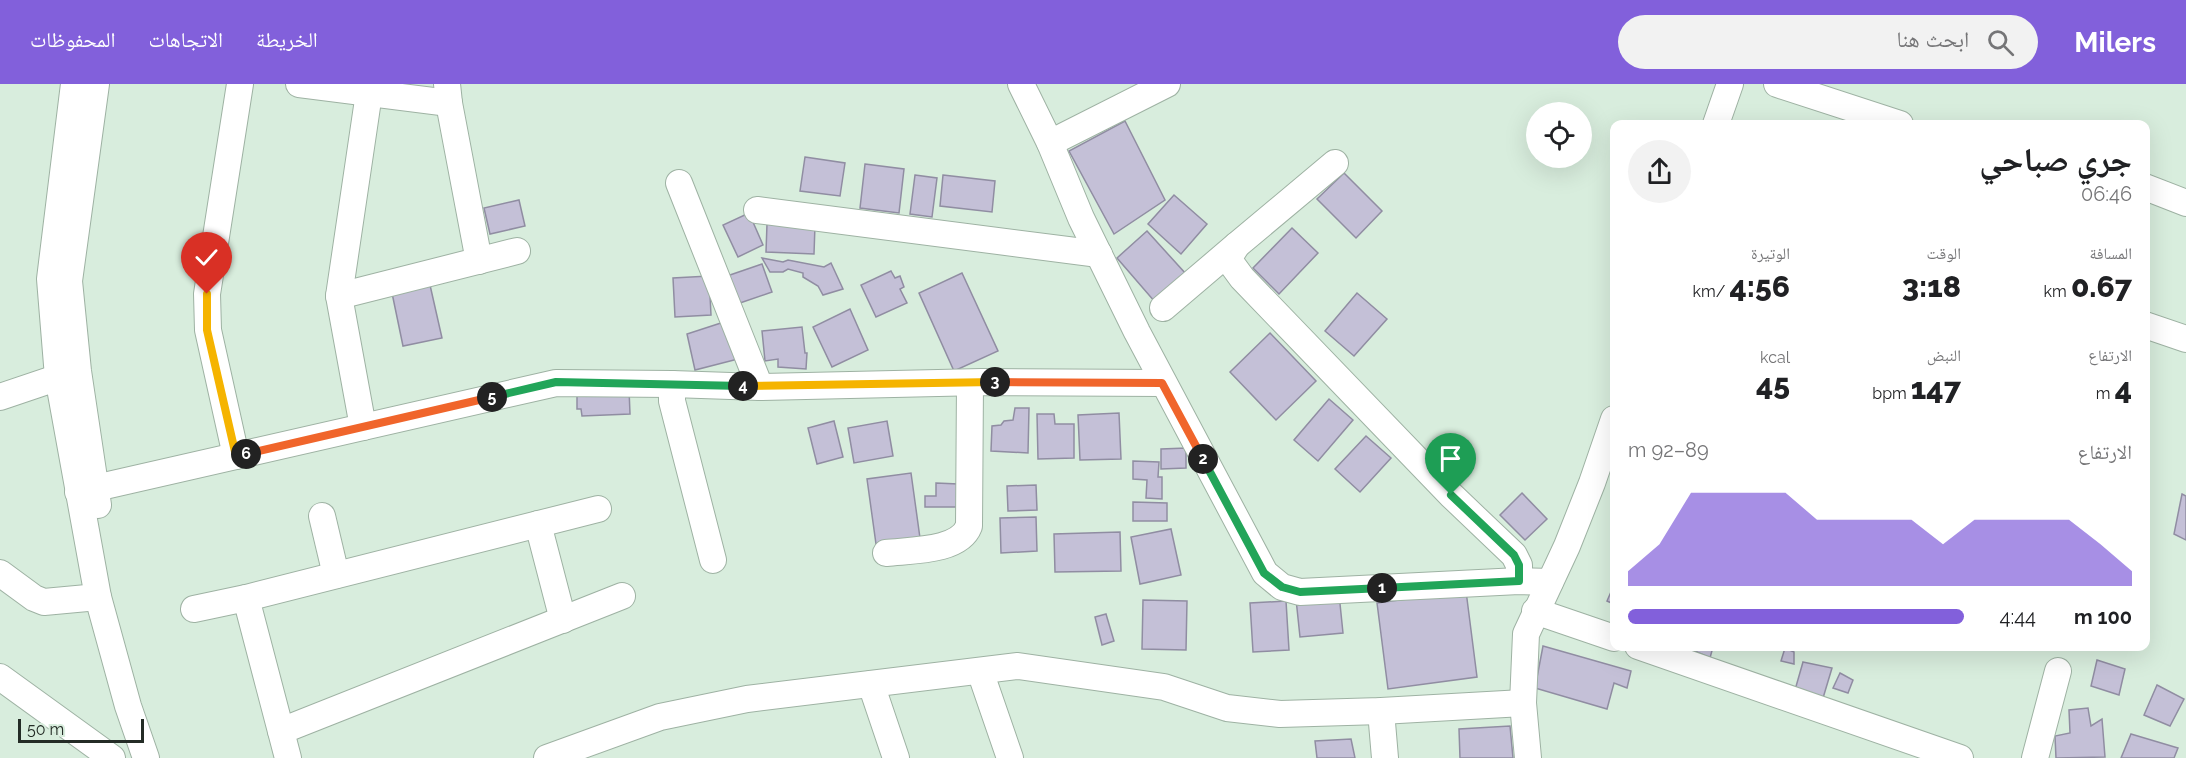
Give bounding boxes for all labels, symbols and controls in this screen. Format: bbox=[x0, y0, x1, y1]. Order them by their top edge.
search box bbox=[1618, 15, 2038, 69]
text: ابحث هنا bbox=[1897, 26, 1969, 52]
icon: search bbox=[1984, 26, 2017, 59]
text: Milers bbox=[2074, 26, 2156, 59]
text: المحفوظات bbox=[30, 27, 115, 52]
text: الاتجاهات bbox=[148, 27, 223, 52]
text: الخريطة bbox=[256, 27, 318, 52]
map controls bbox=[1526, 102, 1592, 168]
button: locate bbox=[1526, 102, 1592, 168]
button: share bbox=[1628, 140, 1691, 203]
text: جري صباحي bbox=[1979, 140, 2132, 179]
text: 06:46 bbox=[2081, 182, 2132, 206]
pin bbox=[181, 232, 232, 294]
icon: check bbox=[190, 241, 223, 274]
text: الوتيرة bbox=[1751, 244, 1790, 263]
text: الوقت bbox=[1927, 244, 1961, 263]
text: المسافة bbox=[2090, 244, 2132, 263]
text: 4:56 bbox=[1729, 269, 1790, 304]
text: 3:18 bbox=[1902, 269, 1961, 304]
text: 0.67 bbox=[2071, 269, 2132, 304]
text: /km bbox=[1693, 282, 1729, 301]
text: km bbox=[2044, 282, 2071, 301]
text: النبض bbox=[1927, 346, 1961, 365]
text: الارتفاع bbox=[2088, 346, 2132, 365]
text: kcal bbox=[1760, 348, 1790, 367]
pin: 3 bbox=[980, 367, 1010, 397]
text: 45 bbox=[1756, 367, 1790, 402]
pin: 4 bbox=[728, 371, 758, 401]
text: 147 bbox=[1911, 371, 1961, 406]
text: 4 bbox=[2115, 371, 2132, 406]
text: 3 bbox=[991, 372, 999, 391]
text: 4 bbox=[738, 376, 748, 395]
pin: 5 bbox=[477, 382, 507, 412]
text: bpm bbox=[1872, 384, 1911, 403]
text: m bbox=[2096, 384, 2115, 403]
text: 5 bbox=[488, 387, 496, 406]
pin bbox=[1425, 433, 1476, 495]
text: 89–92 m bbox=[1628, 438, 1709, 462]
pin: 6 bbox=[231, 439, 261, 469]
text: الارتفاع bbox=[2077, 440, 2132, 464]
icon: arrive bbox=[1434, 442, 1467, 475]
text: 6 bbox=[241, 444, 251, 463]
pin: 2 bbox=[1188, 444, 1218, 474]
text: 2 bbox=[1198, 449, 1208, 468]
pin: 1 bbox=[1367, 573, 1397, 603]
text: 1 bbox=[1378, 578, 1386, 597]
text: 4:44 bbox=[1999, 605, 2036, 629]
text: 100 m bbox=[2074, 605, 2132, 629]
scale bar bbox=[18, 716, 144, 744]
text: 50 m bbox=[27, 720, 64, 739]

